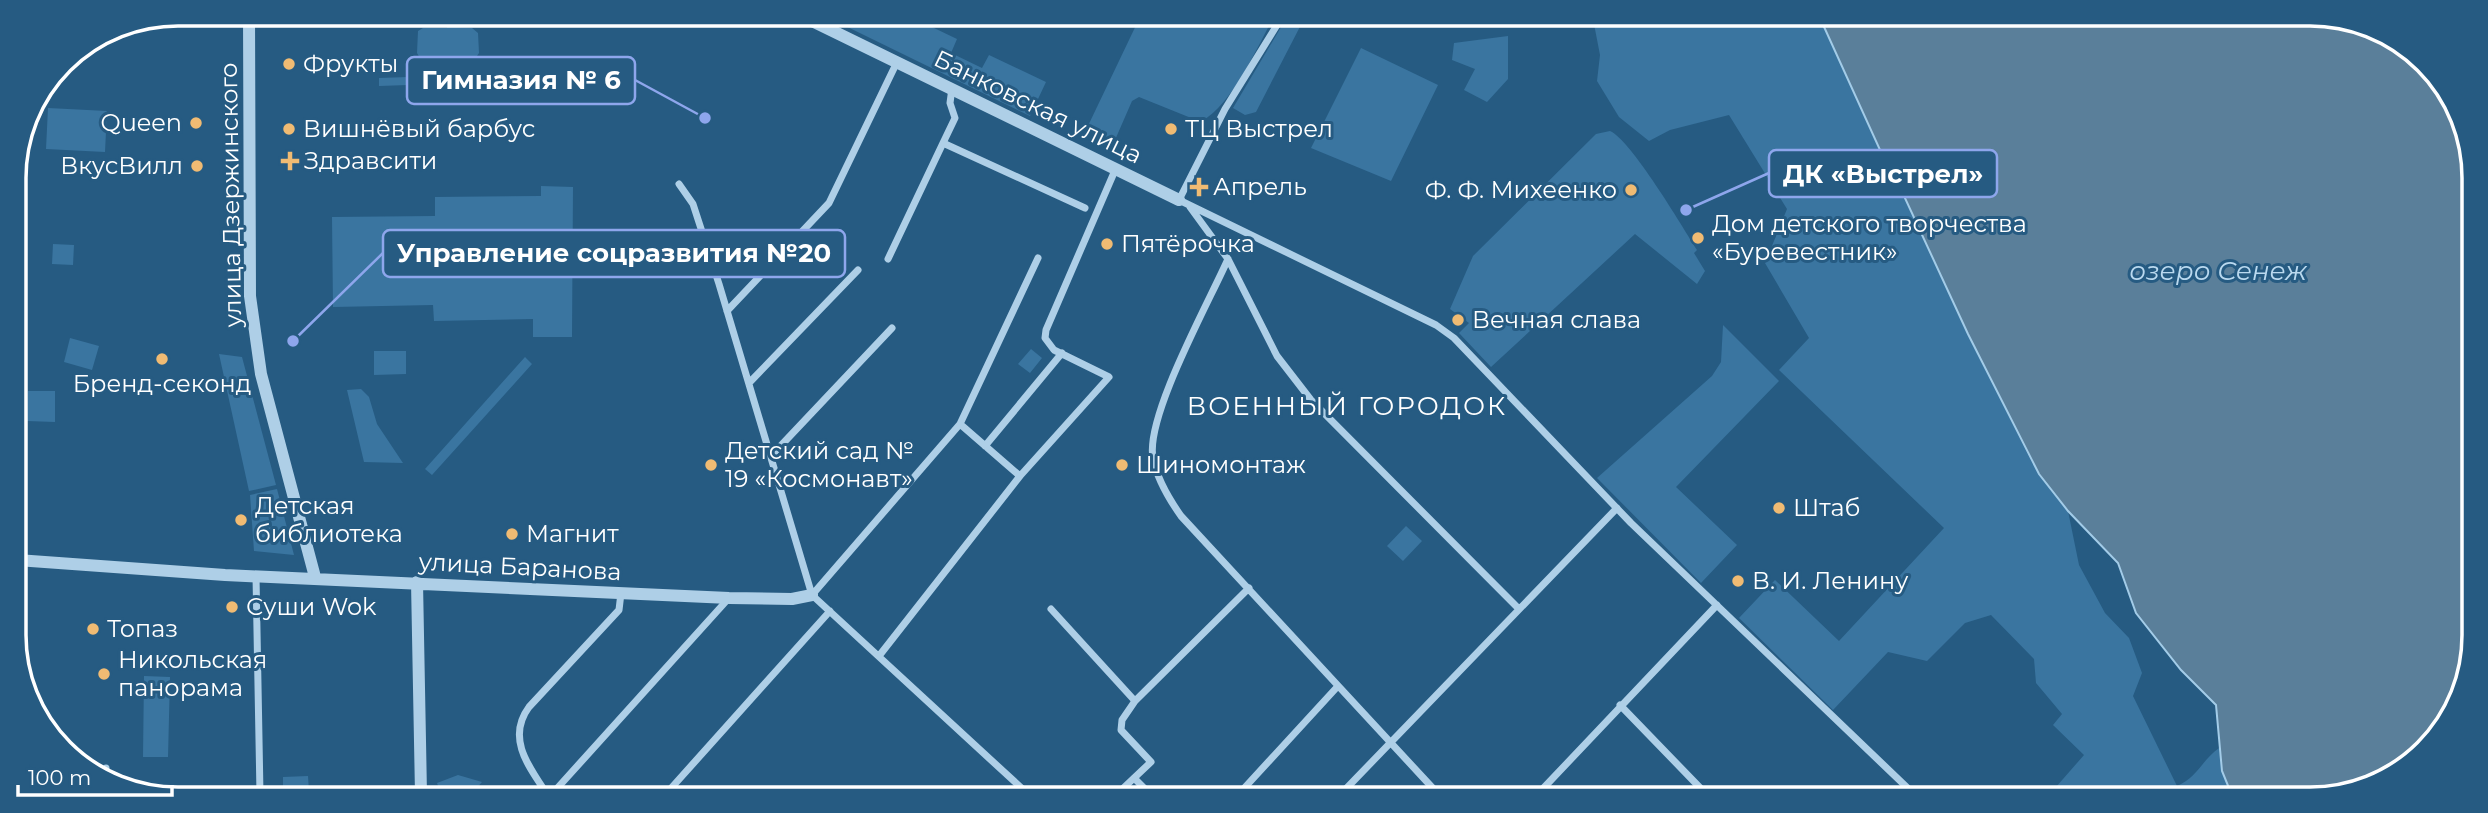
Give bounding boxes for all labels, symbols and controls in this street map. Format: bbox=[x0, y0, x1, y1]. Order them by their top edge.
street label: Банковская улица bbox=[929, 44, 1147, 170]
place label: Фрукты bbox=[303, 49, 398, 78]
marker: Фрукты bbox=[281, 56, 297, 72]
callout: Гимназия № 6 bbox=[407, 57, 635, 104]
street label: улица Дзержинского bbox=[214, 62, 247, 329]
text: Гимназия № 6 bbox=[421, 64, 621, 96]
place label: Queen bbox=[101, 108, 182, 137]
place label: Вишнёвый барбус bbox=[303, 114, 535, 143]
place label: ТЦ Выстрел bbox=[1185, 114, 1333, 143]
marker: Queen bbox=[188, 115, 204, 131]
marker: Вишнёвый барбус bbox=[281, 121, 297, 137]
marker: ТЦ Выстрел bbox=[1163, 121, 1179, 137]
place label: Здравсити bbox=[304, 146, 437, 175]
callout: ДК «Выстрел» bbox=[1769, 150, 1997, 197]
place label: ВкусВилл bbox=[60, 151, 183, 180]
marker: Здравсити bbox=[282, 153, 298, 169]
marker: ВкусВилл bbox=[189, 158, 205, 174]
text: ДК «Выстрел» bbox=[1783, 158, 1983, 190]
place label: Апрель bbox=[1213, 172, 1307, 201]
place label: Ф. Ф. Михеенко bbox=[1425, 175, 1617, 204]
marker: Апрель bbox=[1191, 179, 1207, 195]
marker: Ф. Ф. Михеенко bbox=[1623, 182, 1639, 198]
place label: Дом детского творчества «Буревестник» bbox=[1712, 209, 2027, 266]
place label: Пятёрочка bbox=[1121, 229, 1255, 258]
callout: Управление соцразвития №20 bbox=[383, 230, 845, 277]
marker: Дом детского творчества «Буревестник» bbox=[1690, 230, 1706, 246]
marker: Пятёрочка bbox=[1099, 236, 1115, 252]
text: Управление соцразвития №20 bbox=[397, 237, 831, 269]
water label: озеро Сенеж bbox=[2129, 255, 2308, 287]
place label: Вечная слава bbox=[1472, 305, 1641, 334]
marker: Вечная слава bbox=[1450, 312, 1466, 328]
marker: Бренд-секонд bbox=[154, 351, 170, 367]
place label: Бренд-секонд bbox=[73, 369, 251, 398]
district label: ВОЕННЫЙ ГОРОДОК bbox=[1187, 390, 1507, 422]
place label: Детский сад № 19 «Космонавт» bbox=[725, 436, 914, 493]
place label: Шиномонтаж bbox=[1136, 450, 1306, 479]
marker: Детский сад № 19 «Космонавт» bbox=[703, 457, 719, 473]
marker: Шиномонтаж bbox=[1114, 457, 1130, 473]
place label: Детская библиотека bbox=[255, 491, 403, 548]
place label: Штаб bbox=[1793, 493, 1860, 522]
marker: Штаб bbox=[1771, 500, 1787, 516]
marker: Детская библиотека bbox=[233, 512, 249, 528]
place label: Магнит bbox=[526, 519, 619, 548]
marker: Магнит bbox=[504, 526, 520, 542]
street label: улица Баранова bbox=[417, 547, 622, 586]
place label: В. И. Ленину bbox=[1752, 566, 1909, 595]
marker: В. И. Ленину bbox=[1730, 573, 1746, 589]
place label: Суши Wok bbox=[246, 592, 377, 621]
marker: Суши Wok bbox=[224, 599, 240, 615]
place label: Топаз bbox=[107, 614, 178, 643]
marker: Топаз bbox=[85, 621, 101, 637]
place label: Никольская панорама bbox=[118, 645, 267, 702]
marker: Никольская панорама bbox=[96, 666, 112, 682]
scale bar bbox=[18, 754, 172, 798]
text: 100 m bbox=[28, 765, 91, 790]

